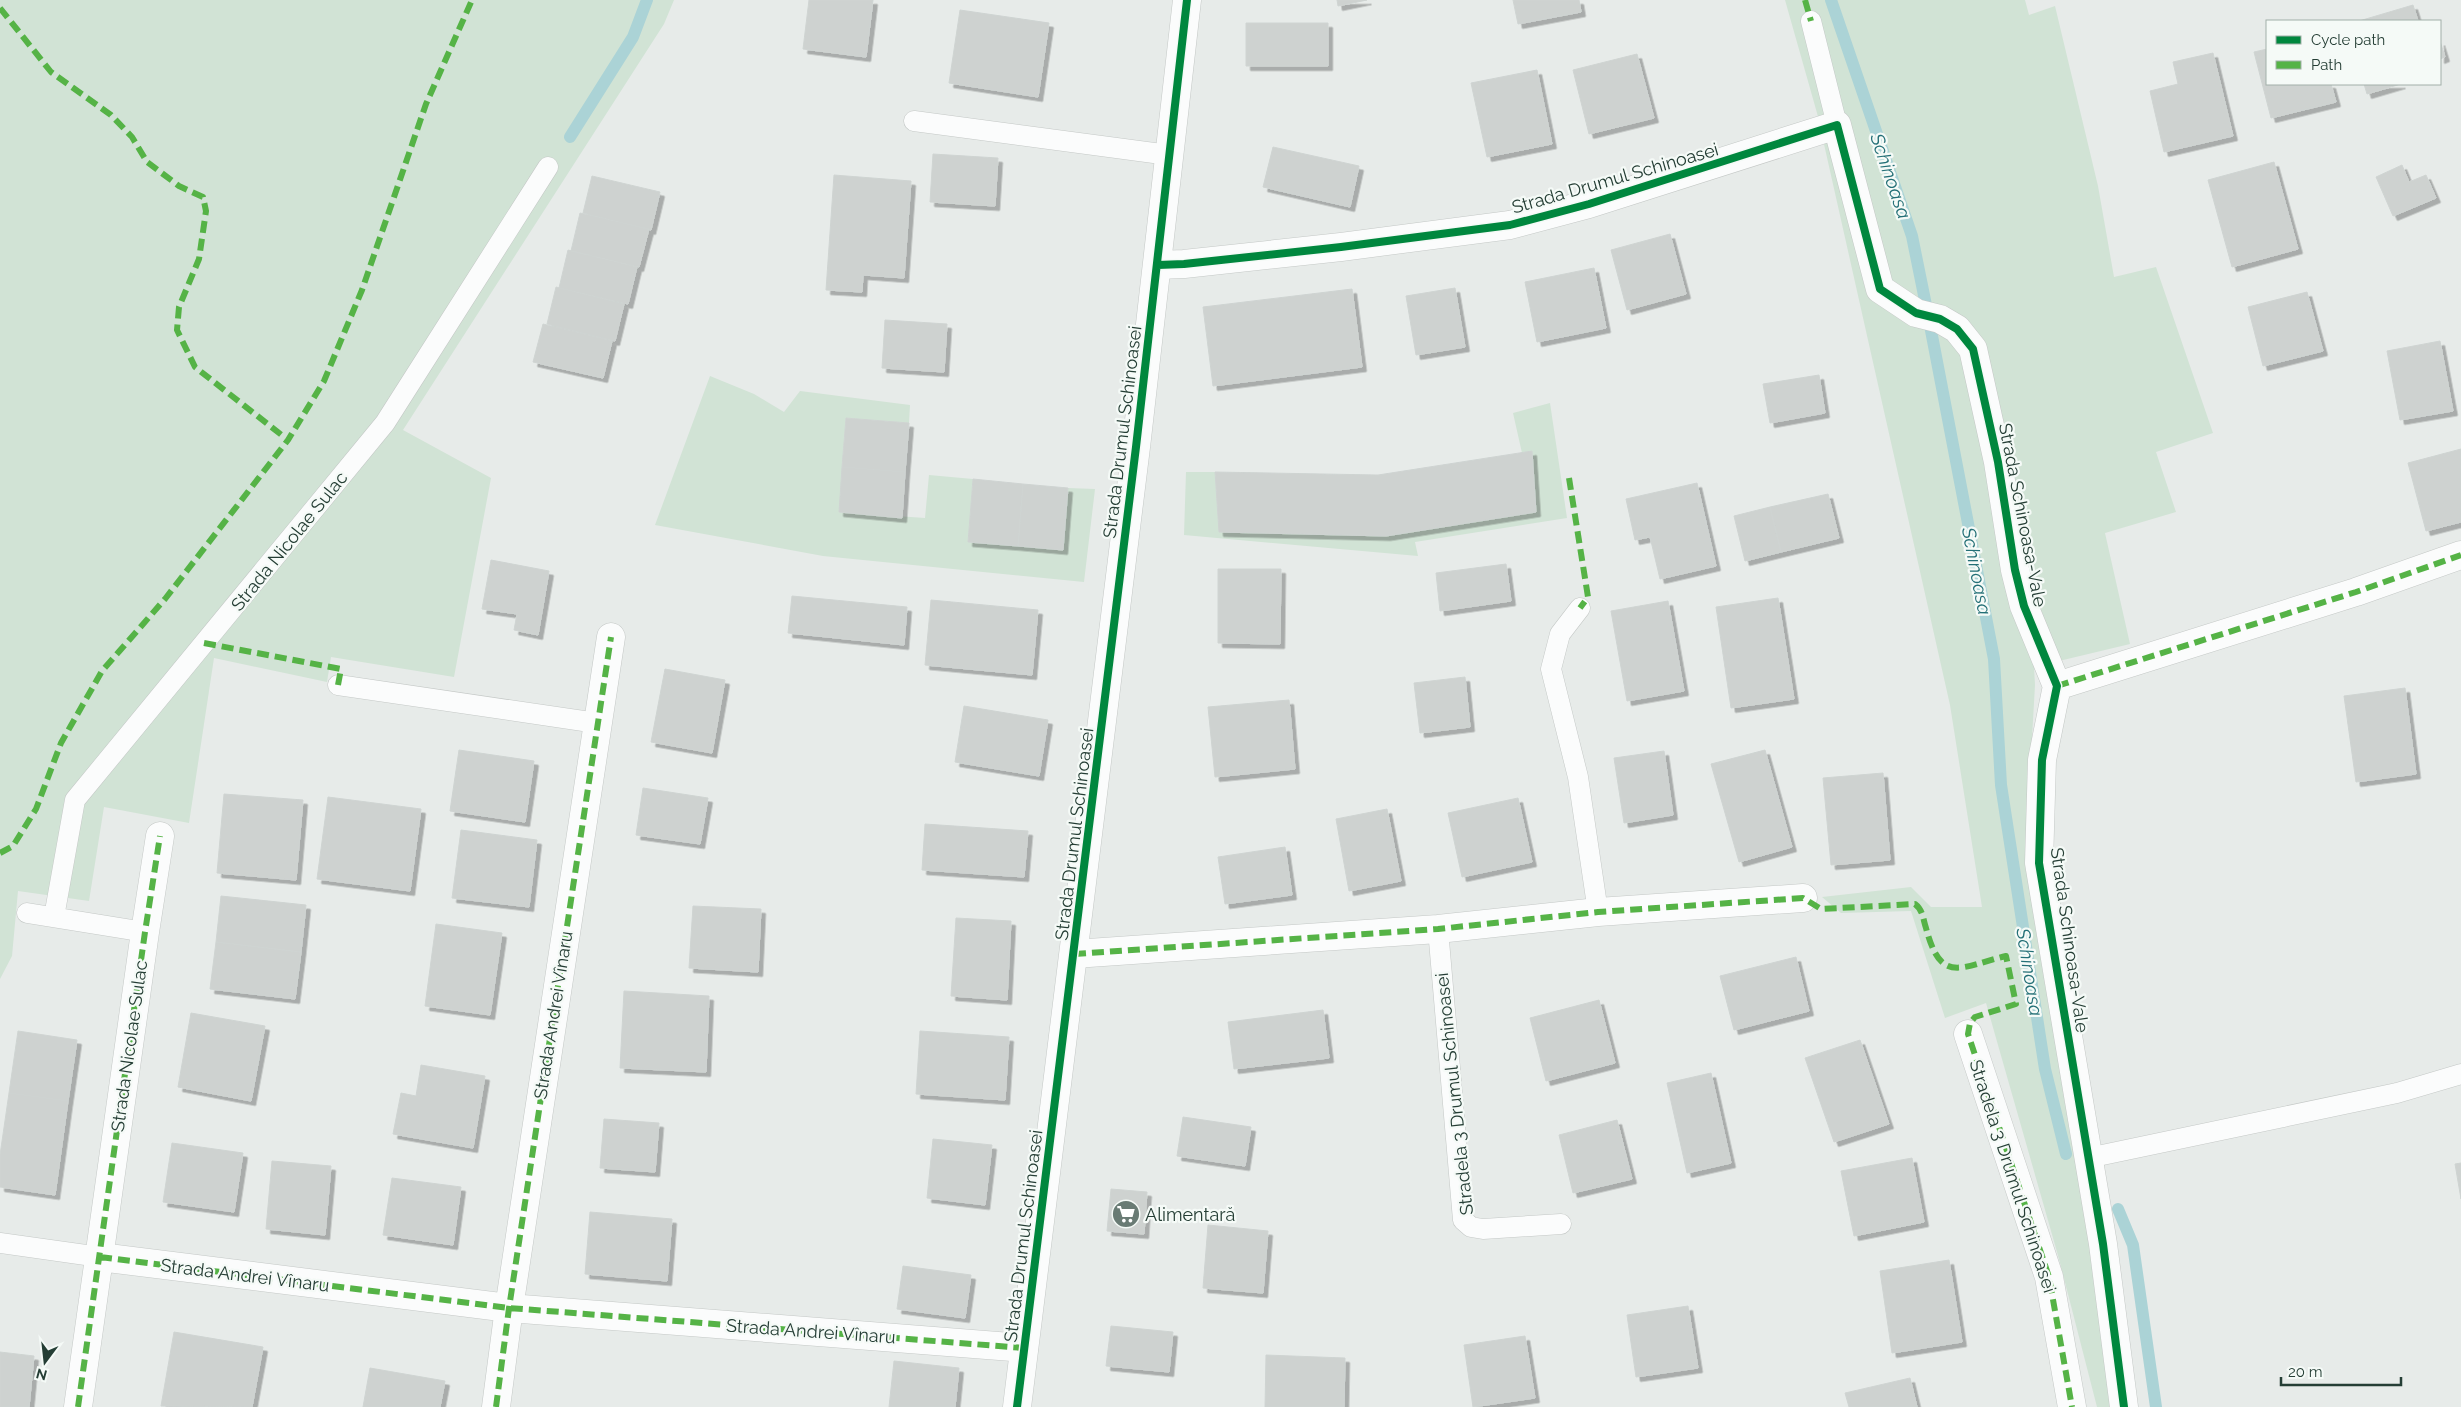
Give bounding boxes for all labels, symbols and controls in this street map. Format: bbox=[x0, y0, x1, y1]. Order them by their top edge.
legend bbox=[2266, 20, 2441, 85]
text: Cycle path bbox=[2311, 31, 2385, 49]
text: Path bbox=[2311, 56, 2342, 74]
water label: Schinoasa bbox=[1866, 129, 1916, 222]
street label: Strada Drumul Schinoasei bbox=[1509, 138, 1721, 218]
street label: Strada Drumul Schinoasei bbox=[1099, 325, 1145, 539]
street label: Strada Schinoasa-Vale bbox=[1995, 421, 2051, 609]
street label: Strada Nicolae Sulac bbox=[226, 467, 352, 615]
water label: Schinoasa bbox=[1958, 524, 1996, 617]
street label: Strada Drumul Schinoasei bbox=[1051, 727, 1097, 941]
street label: Strada Schinoasa-Vale bbox=[2047, 846, 2093, 1034]
water label: Schinoasa bbox=[2012, 925, 2048, 1018]
street label: Strada Andrei Vînaru bbox=[529, 929, 577, 1101]
street label: Strada Nicolae Sulac bbox=[107, 959, 151, 1133]
street label: Stradela 3 Drumul Schinoasei bbox=[1431, 972, 1477, 1216]
street label: Stradela 3 Drumul Schinoasei bbox=[1965, 1057, 2061, 1295]
street label: Strada Drumul Schinoasei bbox=[1000, 1129, 1046, 1343]
supermarket icon: Alimentară bbox=[1111, 1199, 1141, 1229]
place label: Alimentară bbox=[1145, 1204, 1235, 1225]
street label: Strada Andrei Vînaru bbox=[159, 1254, 331, 1296]
street label: Strada Andrei Vînaru bbox=[726, 1315, 896, 1347]
north arrow bbox=[20, 1337, 70, 1387]
scale bar bbox=[2281, 1354, 2401, 1386]
text: 20 m bbox=[2288, 1363, 2323, 1381]
text: N bbox=[34, 1365, 49, 1384]

